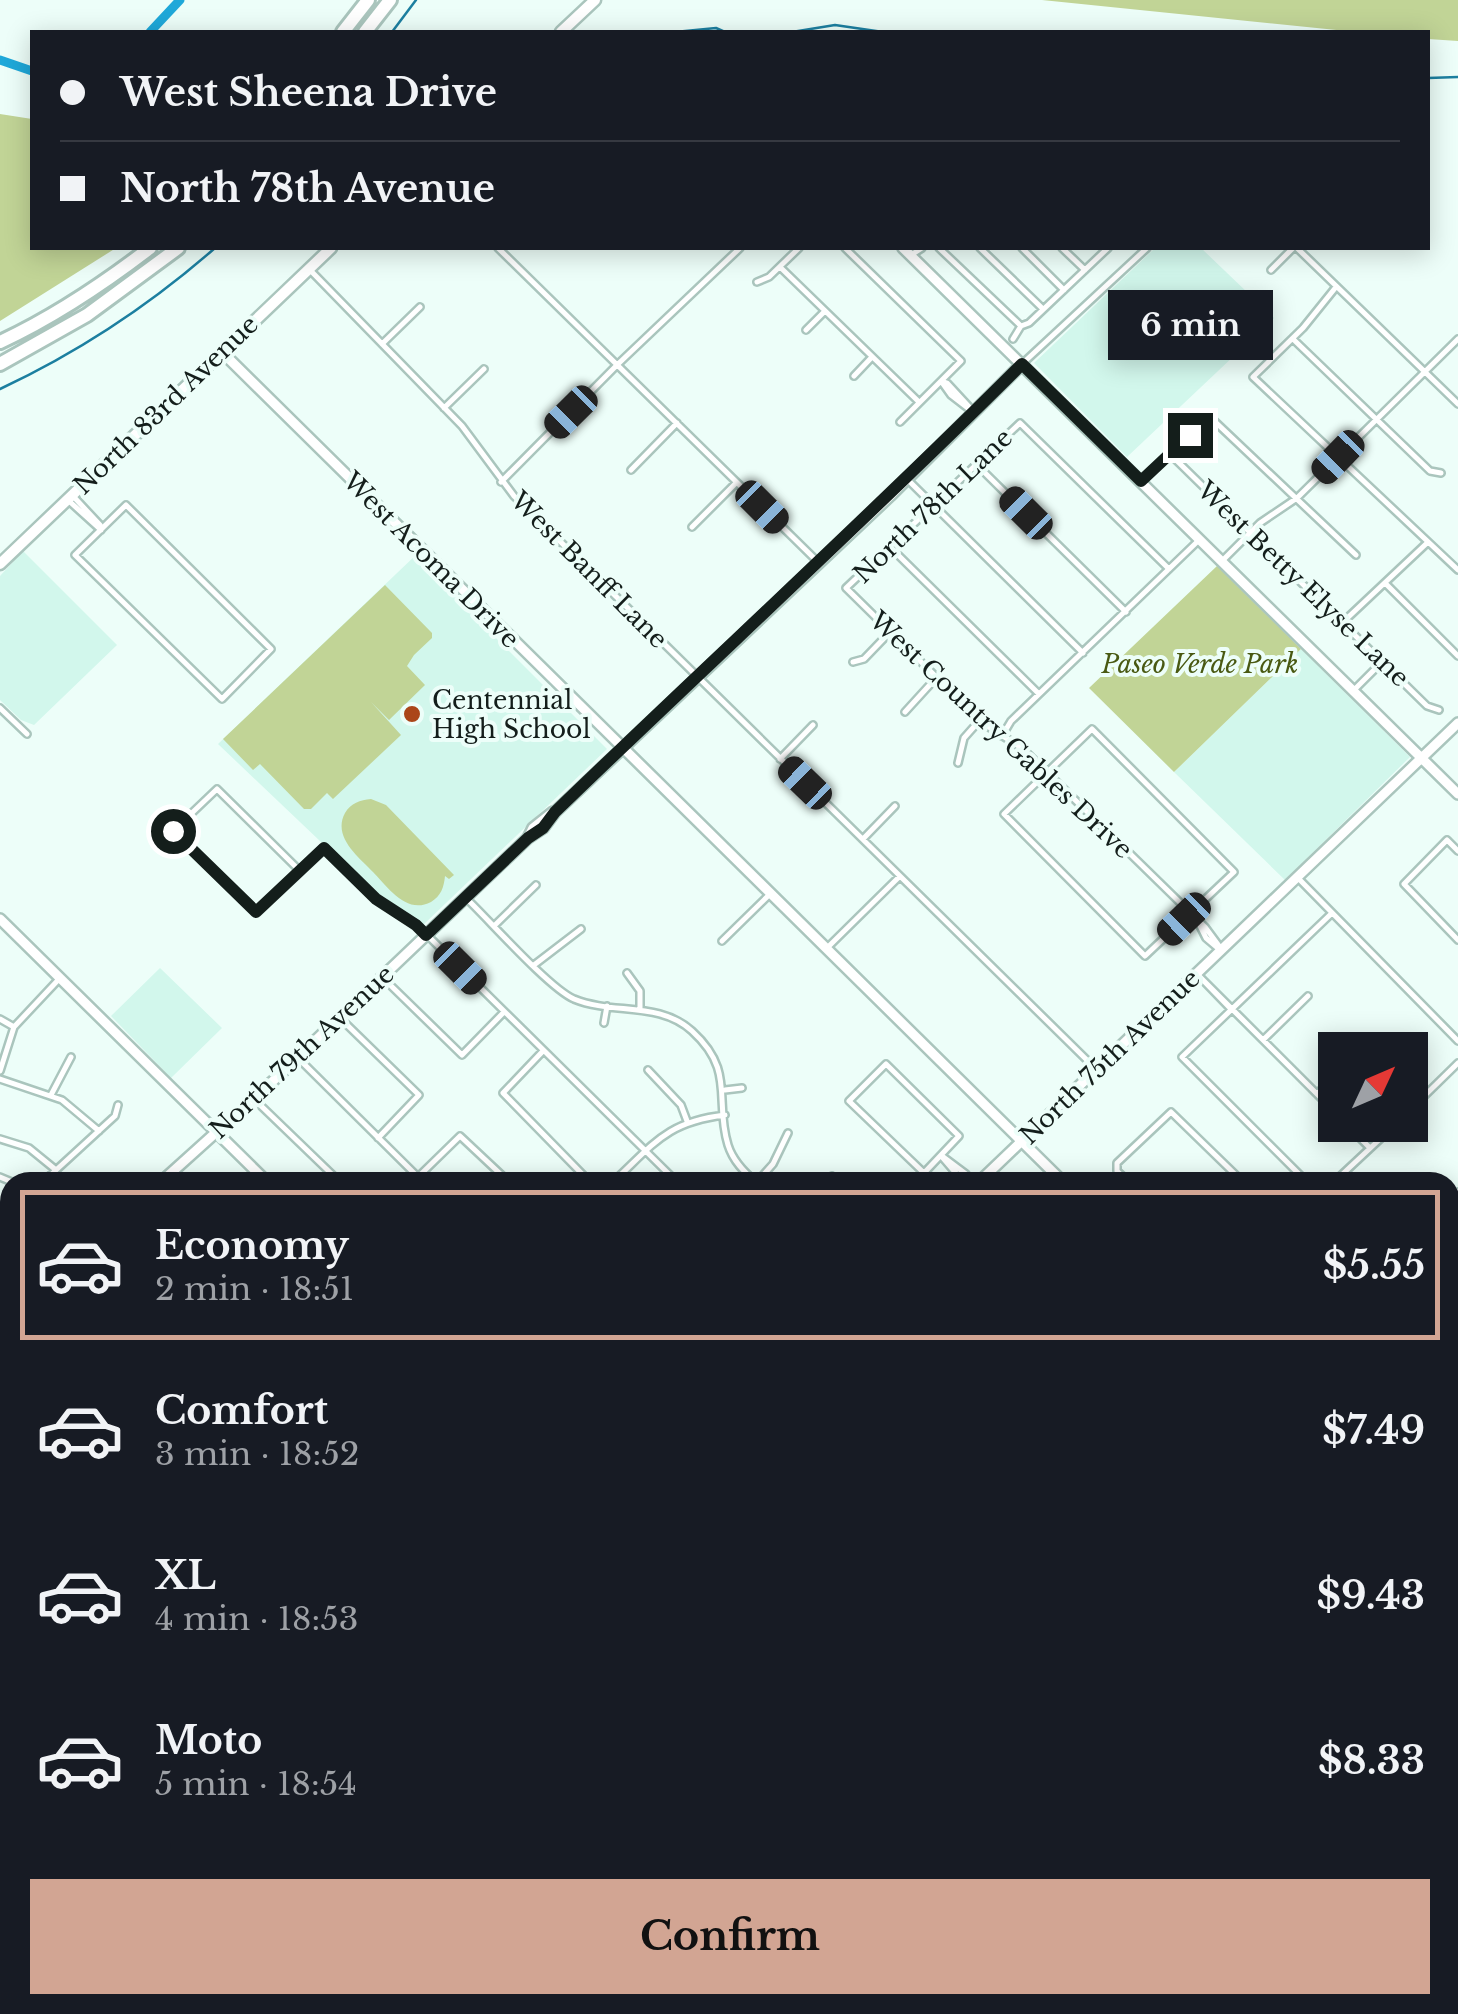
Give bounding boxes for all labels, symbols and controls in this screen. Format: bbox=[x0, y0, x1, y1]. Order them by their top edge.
text: West Sheena Drive bbox=[120, 69, 497, 116]
text: North 78th Avenue bbox=[120, 165, 495, 212]
callout: 6 min bbox=[1108, 290, 1272, 360]
text: 6 min bbox=[1140, 305, 1241, 345]
street label: North 83rd Avenue bbox=[67, 309, 265, 501]
car bbox=[539, 380, 603, 444]
route end bbox=[1168, 413, 1213, 458]
street label: North 78th Lane bbox=[847, 422, 1019, 590]
car bbox=[1306, 425, 1370, 489]
street label: West Acoma Drive bbox=[336, 465, 526, 655]
street label: West Betty Elyse Lane bbox=[1190, 474, 1415, 693]
car bbox=[730, 475, 794, 539]
car bbox=[994, 481, 1058, 545]
street label: West Banff Lane bbox=[503, 484, 674, 655]
street label: West Country Gables Drive bbox=[862, 604, 1139, 865]
park label: Paseo Verde Park bbox=[1101, 649, 1298, 680]
place label: Centennial High School bbox=[432, 685, 591, 745]
marker: Centennial High School bbox=[401, 703, 423, 725]
car bbox=[773, 751, 837, 815]
route start bbox=[151, 809, 196, 854]
car bbox=[1152, 887, 1216, 951]
car bbox=[428, 936, 492, 1000]
street label: North 79th Avenue bbox=[203, 959, 401, 1145]
street label: North 75th Avenue bbox=[1014, 963, 1206, 1151]
north arrow bbox=[1318, 1032, 1428, 1142]
map controls bbox=[1318, 1032, 1428, 1142]
icon: car bbox=[35, 1220, 125, 1310]
text: Economy bbox=[155, 1222, 349, 1269]
text: $5.55 bbox=[1323, 1242, 1425, 1289]
text: 2 min · 18:51 bbox=[155, 1269, 354, 1309]
icon: car bbox=[35, 1385, 125, 1475]
text: Comfort bbox=[155, 1387, 328, 1434]
text: $7.49 bbox=[1322, 1407, 1425, 1454]
text: 3 min · 18:52 bbox=[155, 1434, 359, 1474]
icon: car bbox=[35, 1550, 125, 1640]
text: XL bbox=[155, 1552, 216, 1599]
text: $9.43 bbox=[1317, 1572, 1425, 1619]
text: 4 min · 18:53 bbox=[155, 1599, 358, 1639]
icon: car bbox=[35, 1715, 125, 1805]
text: Moto bbox=[155, 1717, 262, 1764]
text: $8.33 bbox=[1318, 1737, 1425, 1784]
text: 5 min · 18:54 bbox=[155, 1764, 357, 1804]
button: Confirm bbox=[30, 1879, 1430, 1994]

